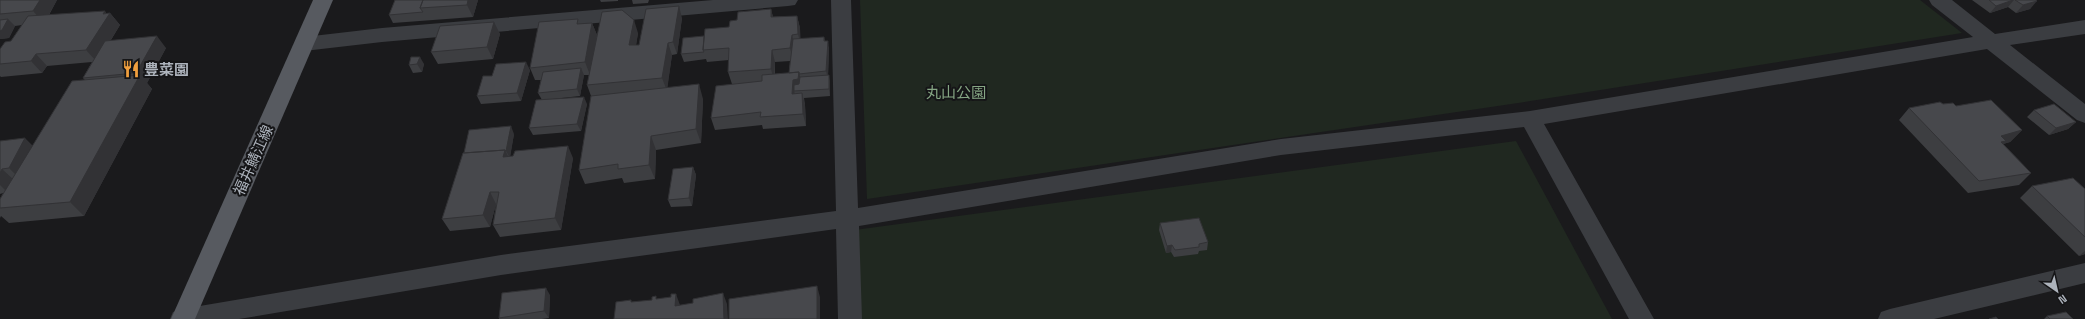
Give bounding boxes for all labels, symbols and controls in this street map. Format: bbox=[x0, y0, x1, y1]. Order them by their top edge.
restaurant icon: 豊菜園 bbox=[121, 59, 141, 79]
place label: 豊菜園 bbox=[144, 60, 189, 79]
park label: 丸山公園 bbox=[926, 83, 986, 102]
street label: 福井鯖江線 bbox=[229, 122, 277, 198]
north arrow bbox=[2037, 271, 2077, 311]
text: N bbox=[2056, 291, 2070, 307]

